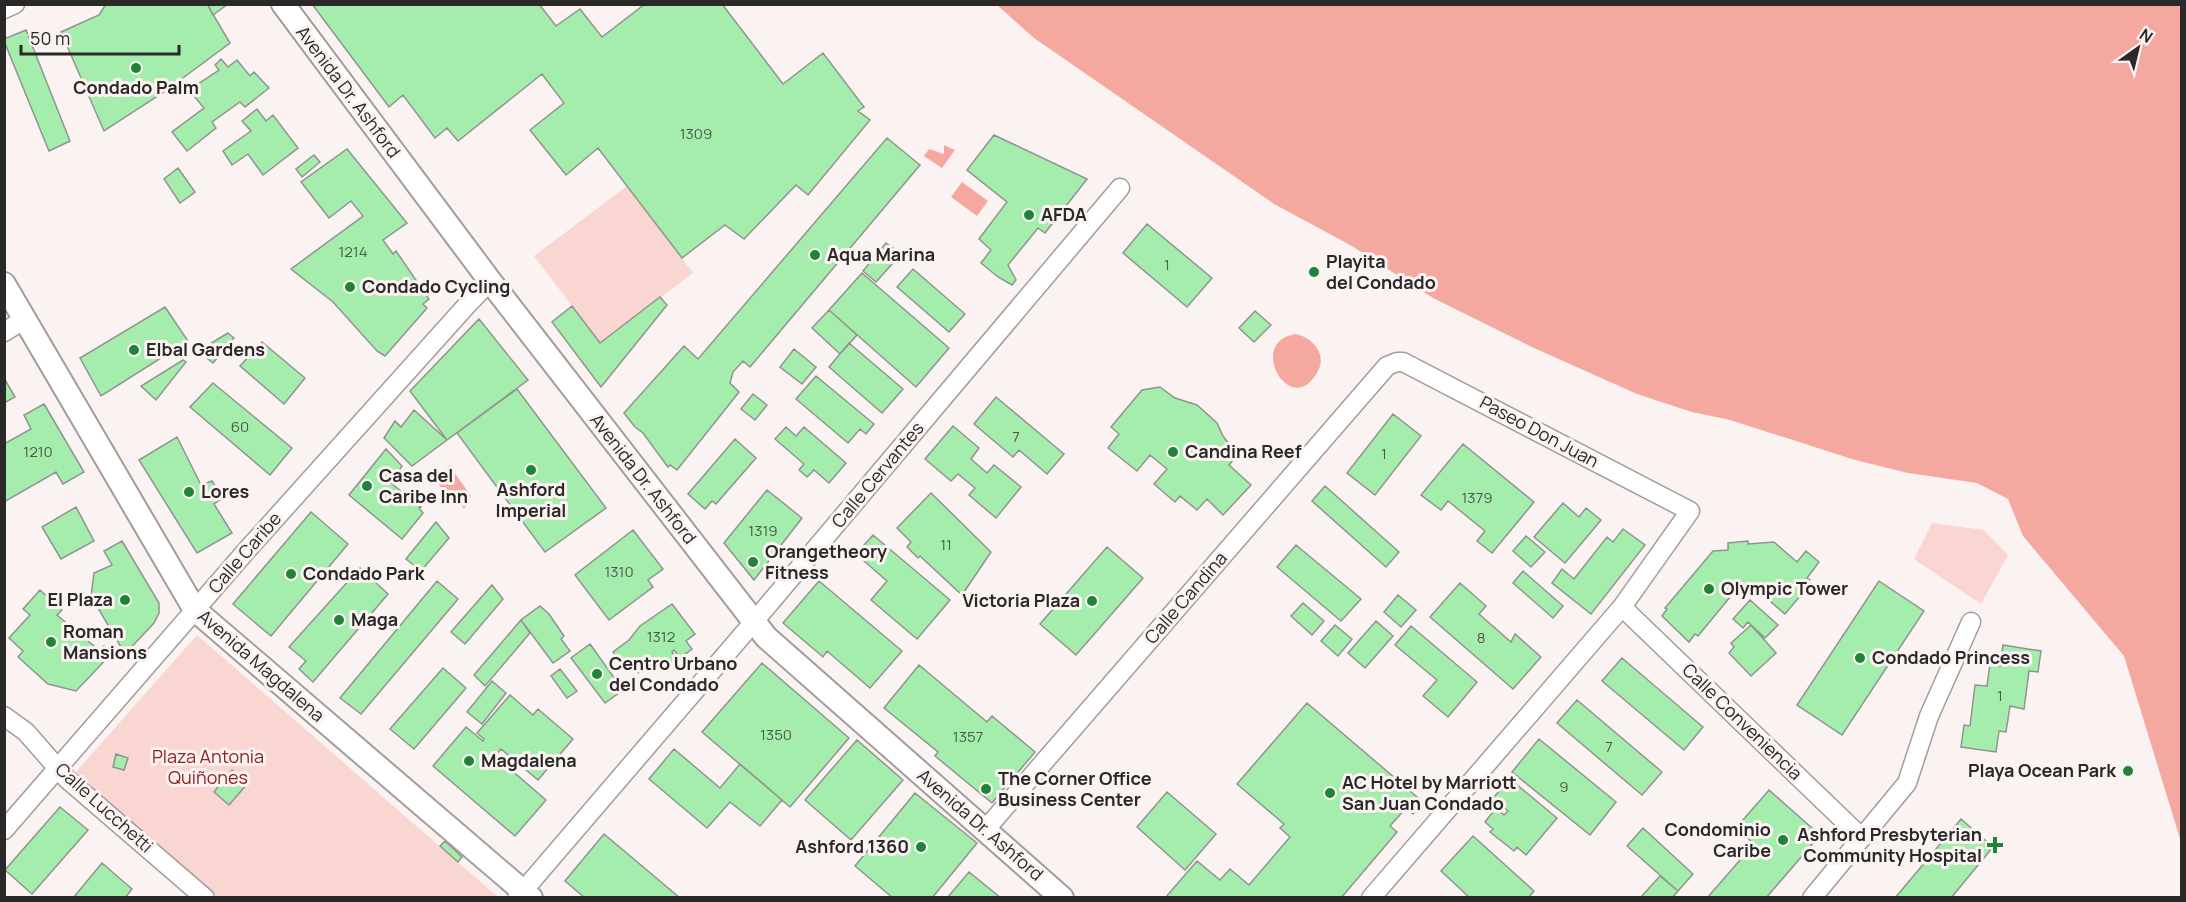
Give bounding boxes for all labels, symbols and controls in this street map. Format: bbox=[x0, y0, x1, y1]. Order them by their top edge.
scale bar bbox=[21, 18, 178, 56]
north arrow bbox=[2108, 18, 2168, 78]
street label: Avenida Dr. Ashford bbox=[291, 21, 406, 162]
text: N bbox=[2135, 23, 2157, 48]
text: 50 m bbox=[30, 26, 70, 50]
marker: Condado Palm bbox=[129, 61, 143, 75]
place label: Condado Palm bbox=[73, 75, 199, 99]
house number: 1309 bbox=[680, 123, 712, 144]
place label: AFDA bbox=[1041, 202, 1087, 226]
marker: AFDA bbox=[1022, 208, 1036, 222]
house number: 1214 bbox=[338, 241, 368, 262]
place label: Aqua Marina bbox=[827, 242, 935, 266]
marker: Aqua Marina bbox=[808, 248, 822, 262]
place label: Playita del Condado bbox=[1326, 249, 1436, 294]
house number: 1 bbox=[1164, 254, 1170, 275]
marker: Playita del Condado bbox=[1307, 265, 1321, 279]
place label: Condado Cycling bbox=[362, 274, 510, 298]
marker: Condado Cycling bbox=[343, 280, 357, 294]
place label: Elbal Gardens bbox=[146, 337, 265, 361]
marker: Elbal Gardens bbox=[127, 343, 141, 357]
street label: Paseo Don Juan bbox=[1476, 390, 1603, 473]
street label: Avenida Dr. Ashford bbox=[585, 408, 702, 549]
house number: 60 bbox=[231, 416, 249, 437]
street label: Calle Cervantes bbox=[826, 416, 929, 532]
house number: 7 bbox=[1012, 426, 1020, 447]
place label: Candina Reef bbox=[1185, 439, 1302, 463]
house number: 1210 bbox=[23, 441, 53, 462]
house number: 1 bbox=[1381, 443, 1387, 464]
marker: Candina Reef bbox=[1166, 445, 1180, 459]
place label: Casa del Caribe Inn bbox=[379, 463, 468, 508]
marker: Ashford Imperial bbox=[524, 463, 538, 477]
place label: Ashford Imperial bbox=[496, 477, 566, 522]
place label: Lores bbox=[201, 479, 250, 503]
marker: Casa del Caribe Inn bbox=[360, 479, 374, 493]
marker: Lores bbox=[182, 485, 196, 499]
house number: 1379 bbox=[1462, 487, 1492, 508]
street label: Calle Caribe bbox=[202, 507, 286, 598]
house number: 1319 bbox=[748, 520, 778, 541]
house number: 11 bbox=[940, 534, 952, 555]
place label: Orangetheory Fitness bbox=[765, 539, 887, 584]
street label: Calle Candina bbox=[1139, 546, 1232, 648]
marker: Orangetheory Fitness bbox=[746, 555, 760, 569]
place label: Condado Park bbox=[303, 561, 426, 585]
house number: 1310 bbox=[604, 561, 634, 582]
marker: Condado Park bbox=[284, 567, 298, 581]
place label: Olympic Tower bbox=[1721, 576, 1848, 600]
marker: Olympic Tower bbox=[1702, 582, 1716, 596]
place label: El Plaza bbox=[47, 587, 113, 611]
place label: Victoria Plaza bbox=[962, 588, 1080, 612]
marker: El Plaza bbox=[118, 593, 132, 607]
marker: Victoria Plaza bbox=[1085, 594, 1099, 608]
street label: Avenida Magdalena bbox=[193, 604, 330, 727]
place label: Maga bbox=[351, 607, 398, 631]
marker: Maga bbox=[332, 613, 346, 627]
place label: Roman Mansions bbox=[63, 619, 147, 664]
house number: 1312 bbox=[647, 626, 675, 647]
house number: 8 bbox=[1477, 627, 1485, 648]
marker: Roman Mansions bbox=[44, 635, 58, 649]
place label: Condado Princess bbox=[1872, 645, 2030, 669]
place label: Centro Urbano del Condado bbox=[609, 651, 737, 696]
marker: Condado Princess bbox=[1853, 651, 1867, 665]
street label: Calle Conveniencia bbox=[1677, 658, 1808, 785]
marker: Centro Urbano del Condado bbox=[590, 667, 604, 681]
house number: 1 bbox=[1997, 685, 2003, 706]
house number: 1350 bbox=[760, 724, 792, 745]
house number: 1357 bbox=[953, 726, 983, 747]
house number: 7 bbox=[1605, 736, 1613, 757]
park label: Plaza Antonia Quiñones bbox=[152, 744, 264, 789]
place label: Magdalena bbox=[481, 748, 577, 772]
marker: Magdalena bbox=[462, 754, 476, 768]
street label: Calle Lucchetti bbox=[51, 757, 159, 858]
place label: Playa Ocean Park bbox=[1968, 758, 2117, 782]
street label: Avenida Dr. Ashford bbox=[913, 763, 1049, 886]
marker: Playa Ocean Park bbox=[2121, 764, 2135, 778]
place label: The Corner Office Business Center bbox=[998, 766, 1152, 811]
place label: AC Hotel by Marriott San Juan Condado bbox=[1342, 770, 1516, 815]
house number: 9 bbox=[1559, 776, 1569, 797]
marker: The Corner Office Business Center bbox=[979, 782, 993, 796]
marker: AC Hotel by Marriott San Juan Condado bbox=[1323, 786, 1337, 800]
place label: Condominio Caribe bbox=[1665, 817, 1771, 862]
place label: Ashford Presbyterian Community Hospital bbox=[1797, 822, 1982, 867]
marker: Condominio Caribe bbox=[1776, 833, 1790, 847]
place label: Ashford 1360 bbox=[795, 834, 909, 858]
marker: Ashford Presbyterian Community Hospital bbox=[1986, 836, 2004, 854]
marker: Ashford 1360 bbox=[914, 840, 928, 854]

